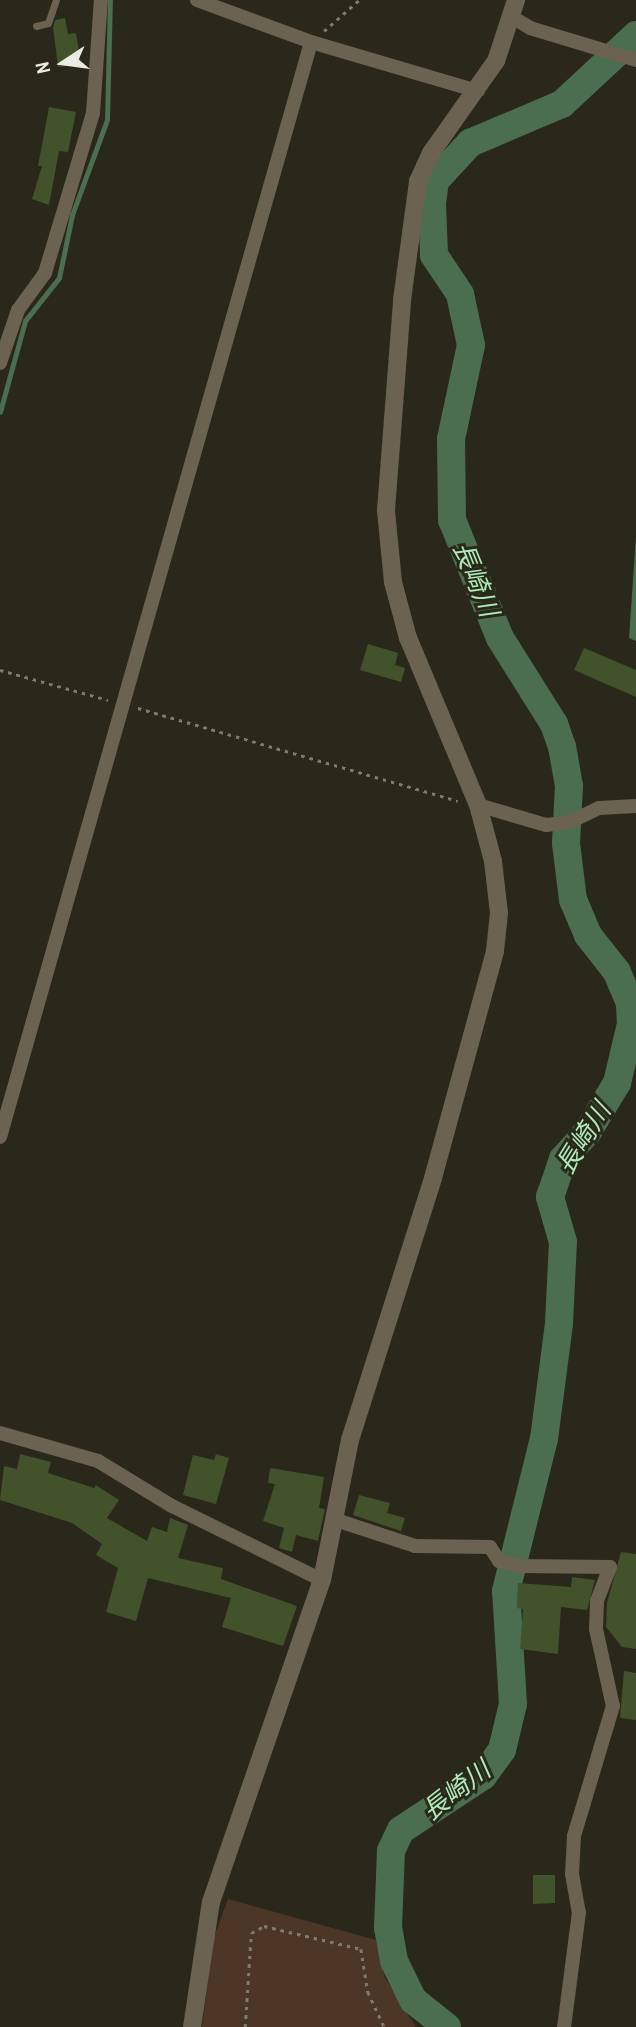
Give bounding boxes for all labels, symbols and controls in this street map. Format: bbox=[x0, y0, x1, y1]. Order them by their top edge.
north arrow bbox=[28, 28, 98, 98]
text: N bbox=[29, 59, 56, 76]
water label: 長崎川 bbox=[447, 537, 505, 621]
water label: 長崎川 bbox=[549, 1097, 617, 1179]
water label: 長崎川 bbox=[416, 1754, 496, 1826]

